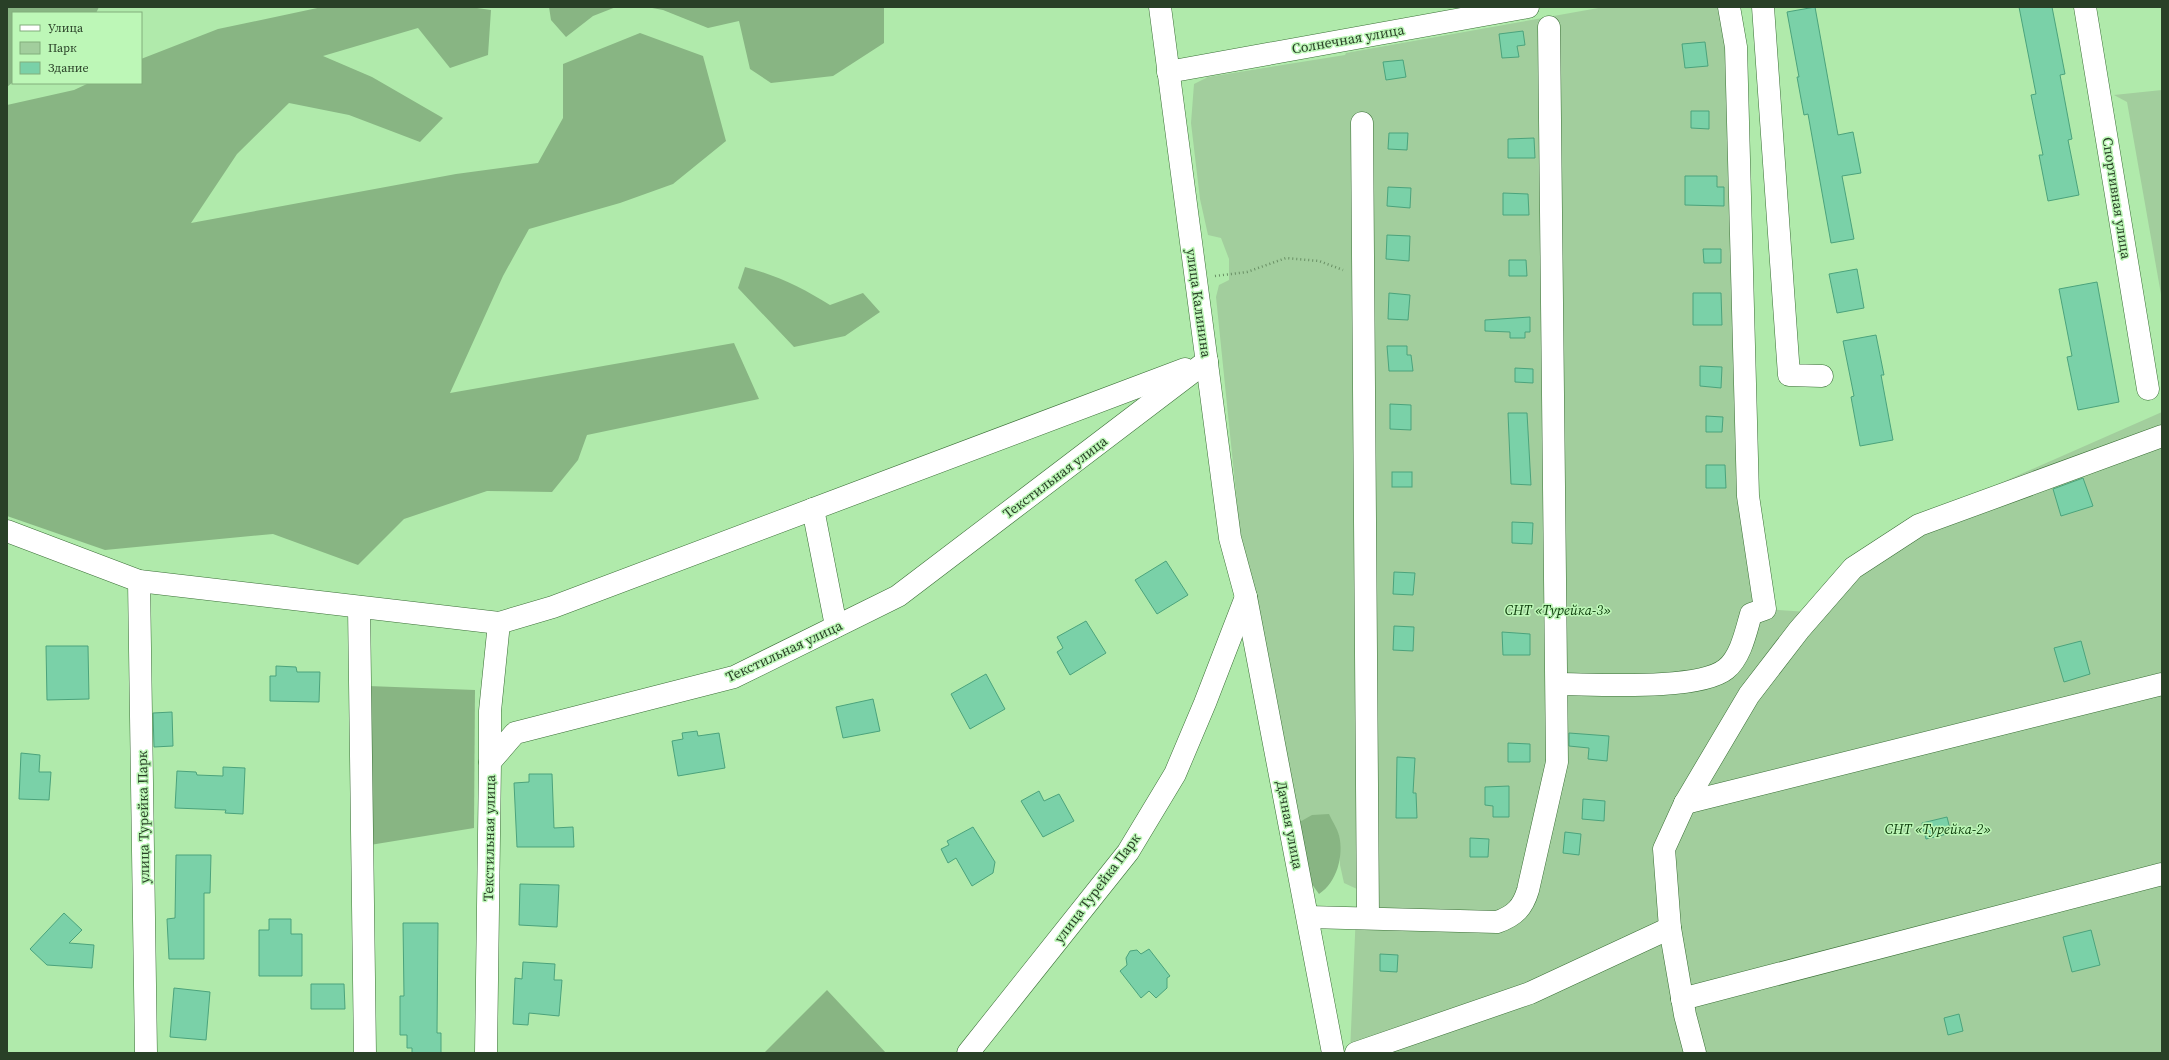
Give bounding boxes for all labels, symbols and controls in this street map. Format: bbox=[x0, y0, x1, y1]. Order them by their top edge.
legend bbox=[12, 12, 142, 84]
street label: Солнечная улица bbox=[1290, 19, 1407, 59]
text: Улица bbox=[48, 20, 84, 36]
text: Парк bbox=[48, 40, 77, 56]
text: Здание bbox=[48, 60, 89, 76]
street label: Спортивная улица bbox=[2098, 136, 2137, 261]
street label: улица Калинина bbox=[1181, 247, 1217, 360]
street label: Текстильная улица bbox=[998, 430, 1112, 523]
park label: СНТ «Турейка-3» bbox=[1505, 600, 1611, 620]
street label: Текстильная улица bbox=[722, 615, 846, 687]
street label: улица Турейка Парк bbox=[132, 750, 154, 884]
street label: Текстильная улица bbox=[478, 774, 500, 901]
street label: Дачная улица bbox=[1272, 779, 1309, 872]
park label: СНТ «Турейка-2» bbox=[1885, 819, 1991, 839]
street label: улица Турейка Парк bbox=[1049, 829, 1145, 947]

